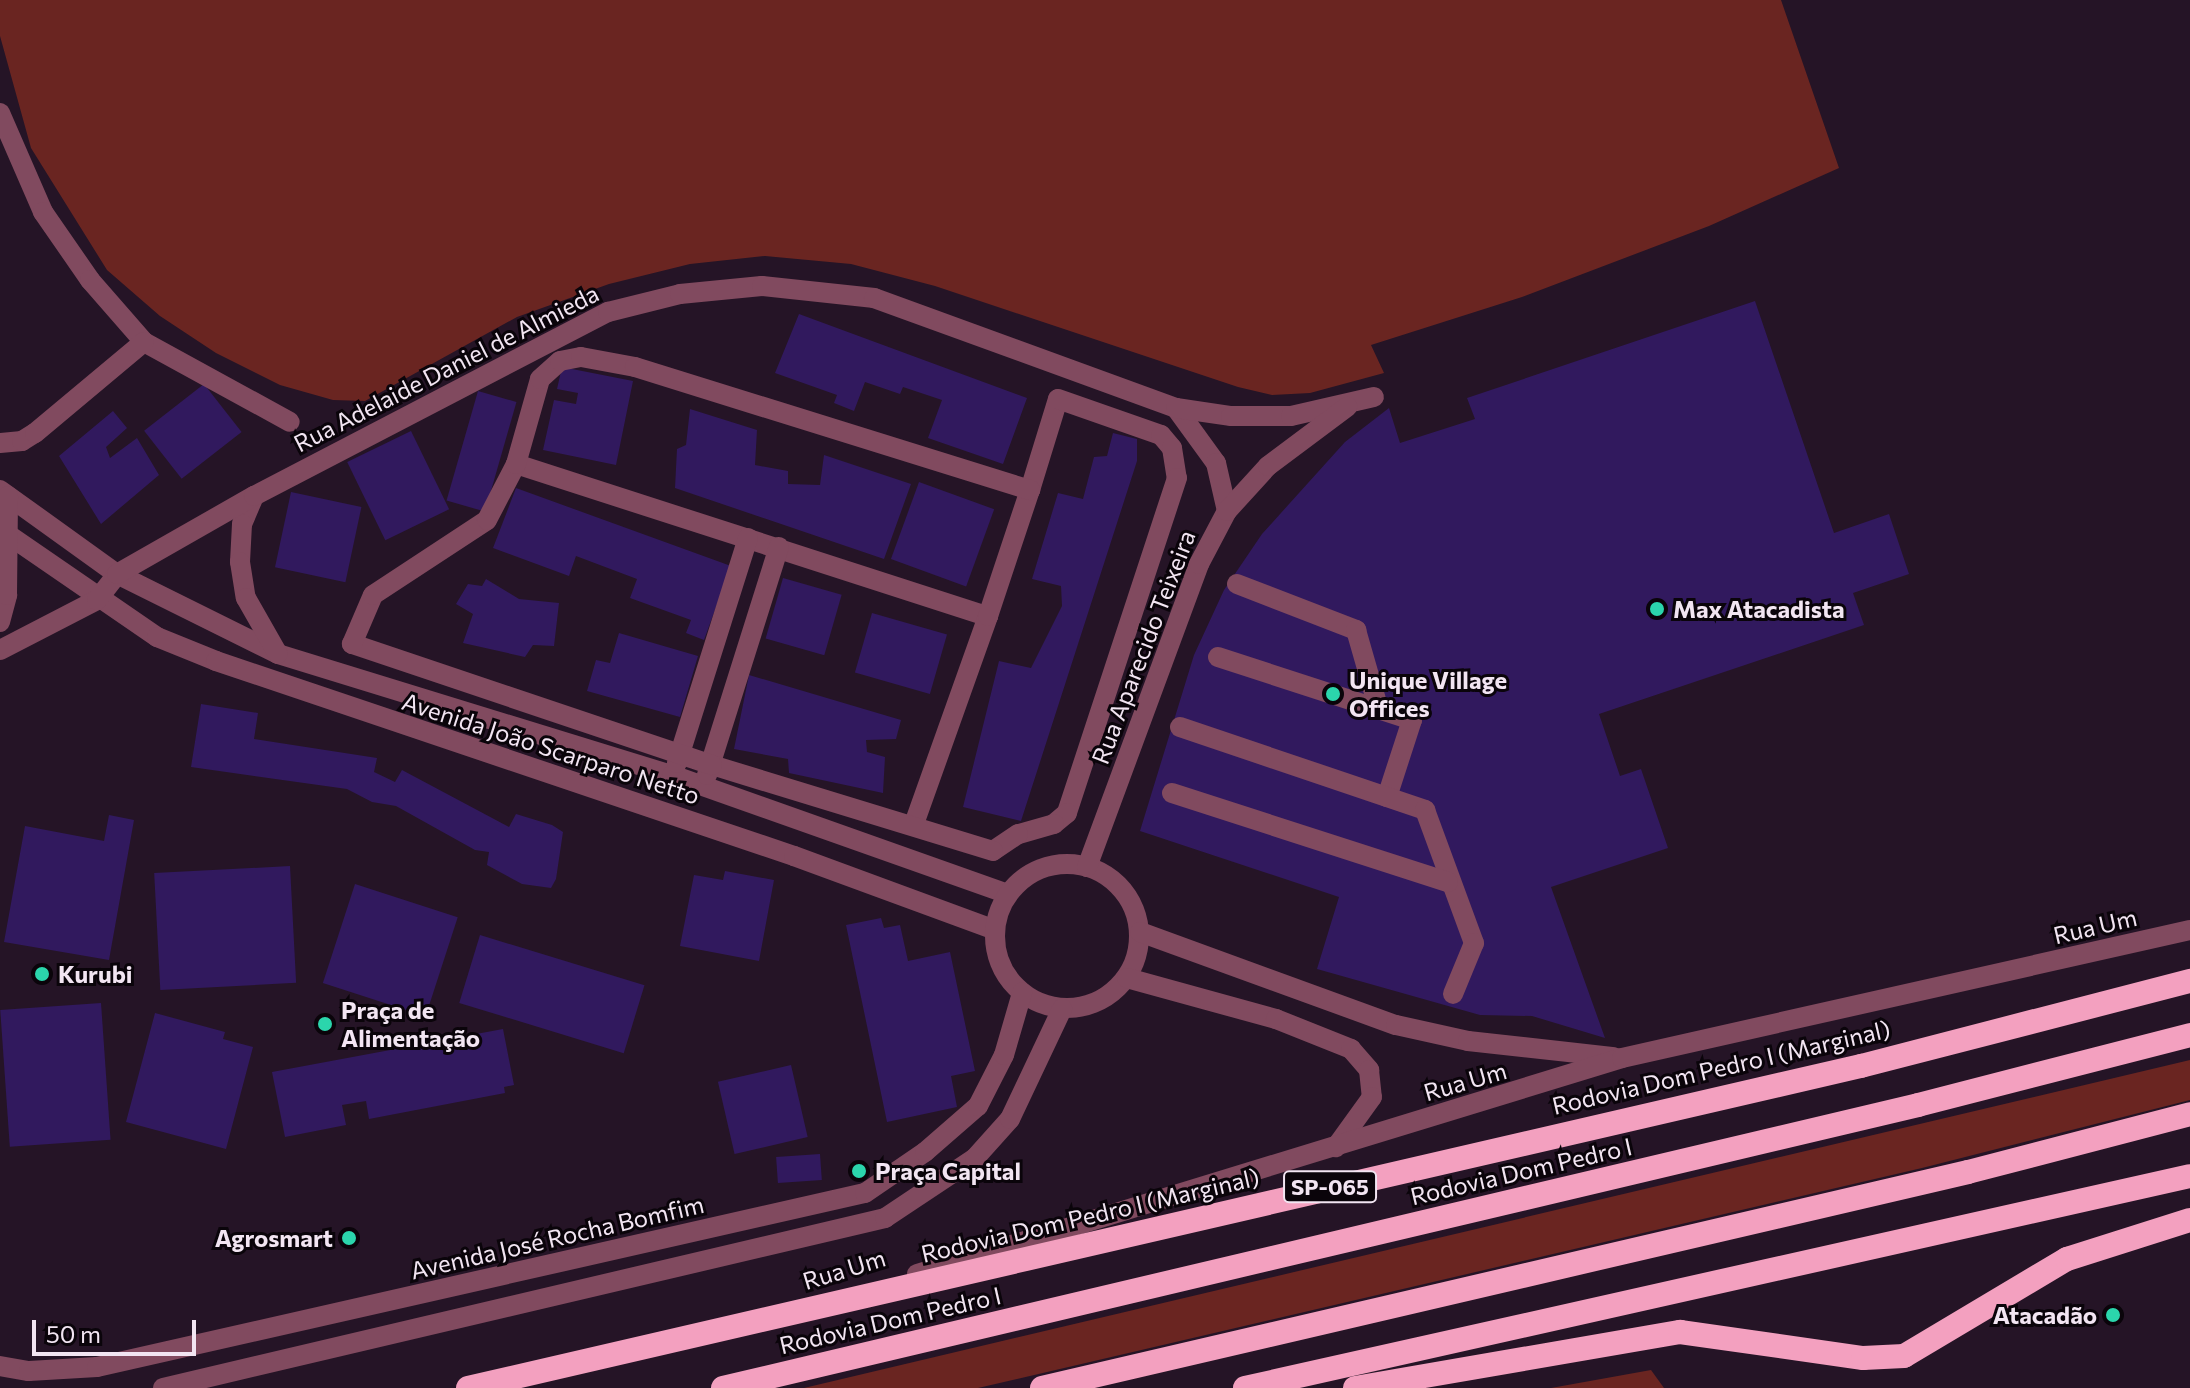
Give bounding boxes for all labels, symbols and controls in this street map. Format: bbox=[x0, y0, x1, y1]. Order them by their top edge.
street label: Rua Adelaide Daniel de Almieda bbox=[289, 278, 603, 458]
street label: Rua Aparecido Teixeira bbox=[1085, 526, 1201, 768]
place label: Max Atacadista bbox=[1673, 595, 1845, 623]
marker: Max Atacadista bbox=[1648, 600, 1666, 618]
place label: Unique Village Offices bbox=[1349, 666, 1507, 722]
marker: Unique Village Offices bbox=[1324, 685, 1342, 703]
street label: Avenida João Scarparo Netto bbox=[399, 686, 703, 810]
street label: Rua Um bbox=[2050, 902, 2140, 950]
place label: Kurubi bbox=[58, 960, 133, 988]
marker: Kurubi bbox=[33, 965, 51, 983]
place label: Praça de Alimentação bbox=[341, 996, 480, 1052]
street label: Rodovia Dom Pedro I (Marginal) bbox=[1549, 1014, 1893, 1120]
marker: Praça de Alimentação bbox=[316, 1015, 334, 1033]
street label: Rua Um bbox=[1420, 1055, 1510, 1107]
street label: Rodovia Dom Pedro I bbox=[1407, 1131, 1635, 1211]
place label: Praça Capital bbox=[875, 1157, 1021, 1185]
marker: Praça Capital bbox=[850, 1162, 868, 1180]
street label: Rodovia Dom Pedro I (Marginal) bbox=[918, 1162, 1262, 1268]
road number: SP-065 bbox=[1282, 1169, 1378, 1205]
street label: Avenida José Rocha Bomfim bbox=[408, 1189, 706, 1285]
place label: Agrosmart bbox=[215, 1224, 333, 1252]
marker: Agrosmart bbox=[340, 1229, 358, 1247]
street label: Rua Um bbox=[799, 1243, 889, 1295]
street label: Rodovia Dom Pedro I bbox=[776, 1280, 1004, 1360]
place label: Atacadão bbox=[1993, 1301, 2097, 1329]
scale bar bbox=[36, 1304, 200, 1354]
marker: Atacadão bbox=[2104, 1306, 2122, 1324]
text: 50 m bbox=[46, 1319, 101, 1348]

